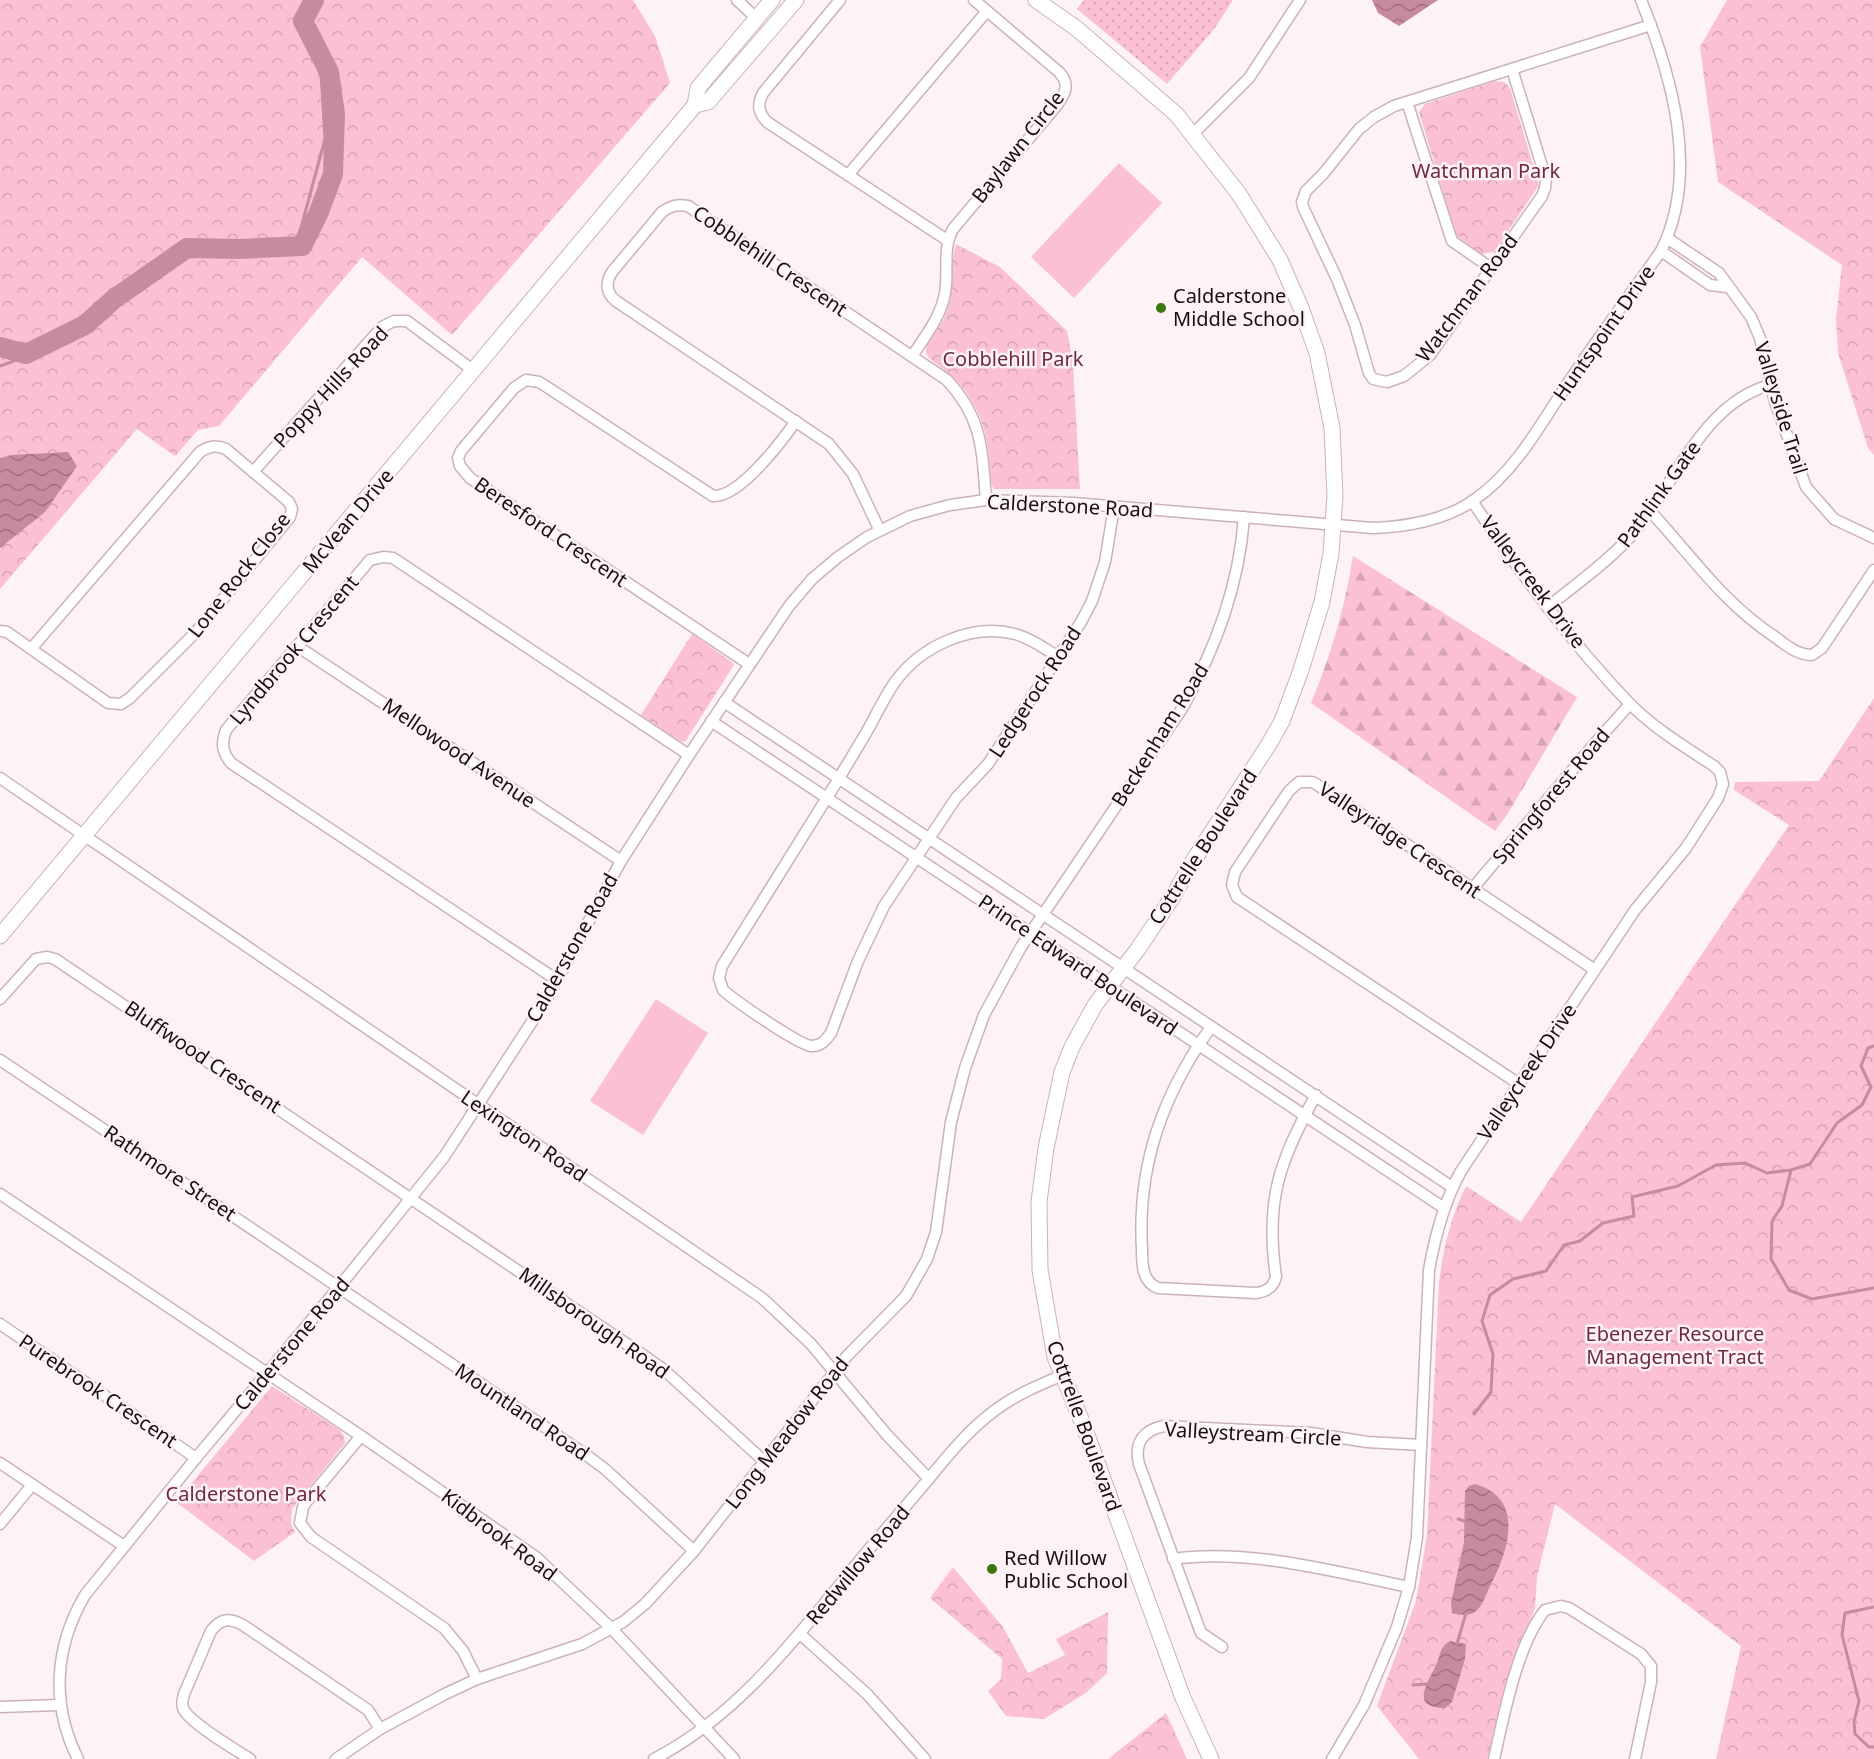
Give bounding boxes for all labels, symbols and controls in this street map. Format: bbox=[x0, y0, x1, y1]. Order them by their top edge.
street label: Baylawn Circle bbox=[965, 85, 1070, 209]
park label: Watchman Park bbox=[1412, 157, 1560, 184]
street label: Cobblehill Crescent bbox=[688, 199, 853, 322]
street label: Watchman Road bbox=[1409, 228, 1524, 367]
street label: Huntspoint Drive bbox=[1547, 259, 1661, 406]
place label: Calderstone Middle School bbox=[1173, 282, 1305, 332]
marker: Calderstone Middle School bbox=[1154, 301, 1168, 315]
street label: Poppy Hills Road bbox=[267, 320, 394, 453]
street label: Valleyside Trail bbox=[1749, 338, 1814, 477]
park label: Cobblehill Park bbox=[942, 345, 1084, 372]
street label: Pathlink Gate bbox=[1611, 435, 1706, 553]
street label: McVean Drive bbox=[296, 463, 399, 579]
street label: Beresford Crescent bbox=[469, 470, 633, 593]
street label: Calderstone Road bbox=[986, 488, 1154, 523]
street label: Lone Rock Close bbox=[181, 506, 296, 643]
street label: Valleycreek Drive bbox=[1475, 510, 1592, 654]
street label: Lyndbrook Crescent bbox=[223, 569, 364, 730]
street label: Ledgerock Road bbox=[982, 621, 1087, 762]
street label: Beckenham Road bbox=[1105, 658, 1214, 811]
street label: Mellowood Avenue bbox=[377, 691, 541, 814]
street label: Springforest Road bbox=[1486, 722, 1615, 869]
street label: Cottrelle Boulevard bbox=[1142, 764, 1263, 930]
street label: Valleyridge Crescent bbox=[1314, 775, 1487, 904]
street label: Calderstone Road bbox=[519, 868, 624, 1027]
street label: Prince Edward Boulevard bbox=[973, 888, 1183, 1041]
street label: Bluffwood Crescent bbox=[120, 994, 287, 1119]
street label: Valleycreek Drive bbox=[1471, 998, 1582, 1145]
street label: Lexington Road bbox=[456, 1083, 593, 1188]
street label: Rathmore Street bbox=[99, 1118, 242, 1227]
street label: Millsborough Road bbox=[514, 1261, 675, 1385]
street label: Calderstone Road bbox=[228, 1271, 356, 1416]
park label: Ebenezer Resource Management Tract bbox=[1586, 1320, 1764, 1370]
street label: Purebrook Crescent bbox=[14, 1327, 183, 1454]
street label: Cottrelle Boulevard bbox=[1041, 1337, 1128, 1515]
street label: Long Meadow Road bbox=[719, 1351, 855, 1514]
street label: Mountland Road bbox=[450, 1357, 595, 1467]
street label: Valleystream Circle bbox=[1164, 1415, 1342, 1452]
park label: Calderstone Park bbox=[166, 1480, 327, 1507]
street label: Kidbrook Road bbox=[436, 1482, 563, 1587]
street label: Redwillow Road bbox=[800, 1499, 915, 1630]
place label: Red Willow Public School bbox=[1004, 1544, 1128, 1594]
marker: Red Willow Public School bbox=[985, 1562, 999, 1576]

